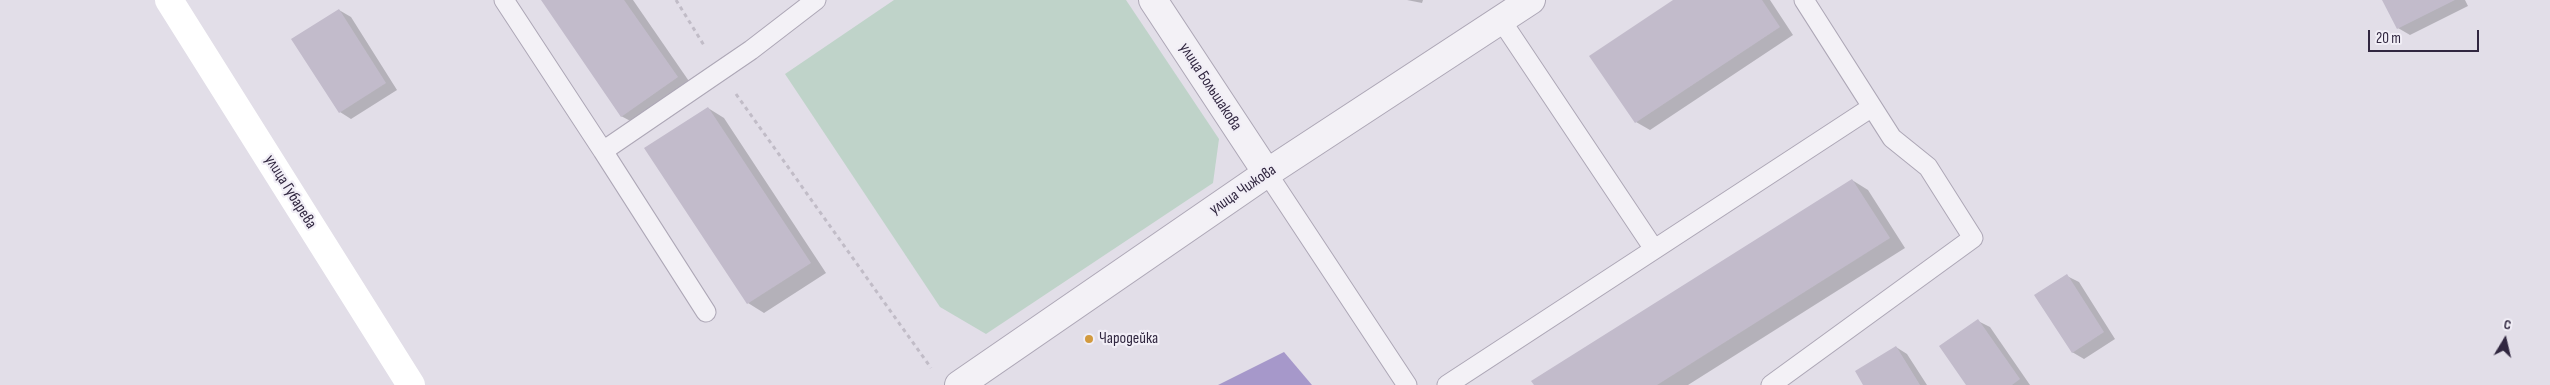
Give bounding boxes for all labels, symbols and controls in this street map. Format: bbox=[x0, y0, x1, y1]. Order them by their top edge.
scale bar bbox=[2370, 20, 2481, 52]
text: 20 m bbox=[2376, 29, 2401, 48]
street label: улица Большакова bbox=[1175, 40, 1245, 134]
street label: улица Губарева bbox=[260, 152, 320, 232]
street label: улица Чижова bbox=[1206, 161, 1280, 219]
north arrow bbox=[2480, 315, 2530, 365]
text: С bbox=[2503, 316, 2512, 334]
place label: Чародейка bbox=[1099, 329, 1158, 349]
marker: Чародейка bbox=[1083, 333, 1095, 345]

